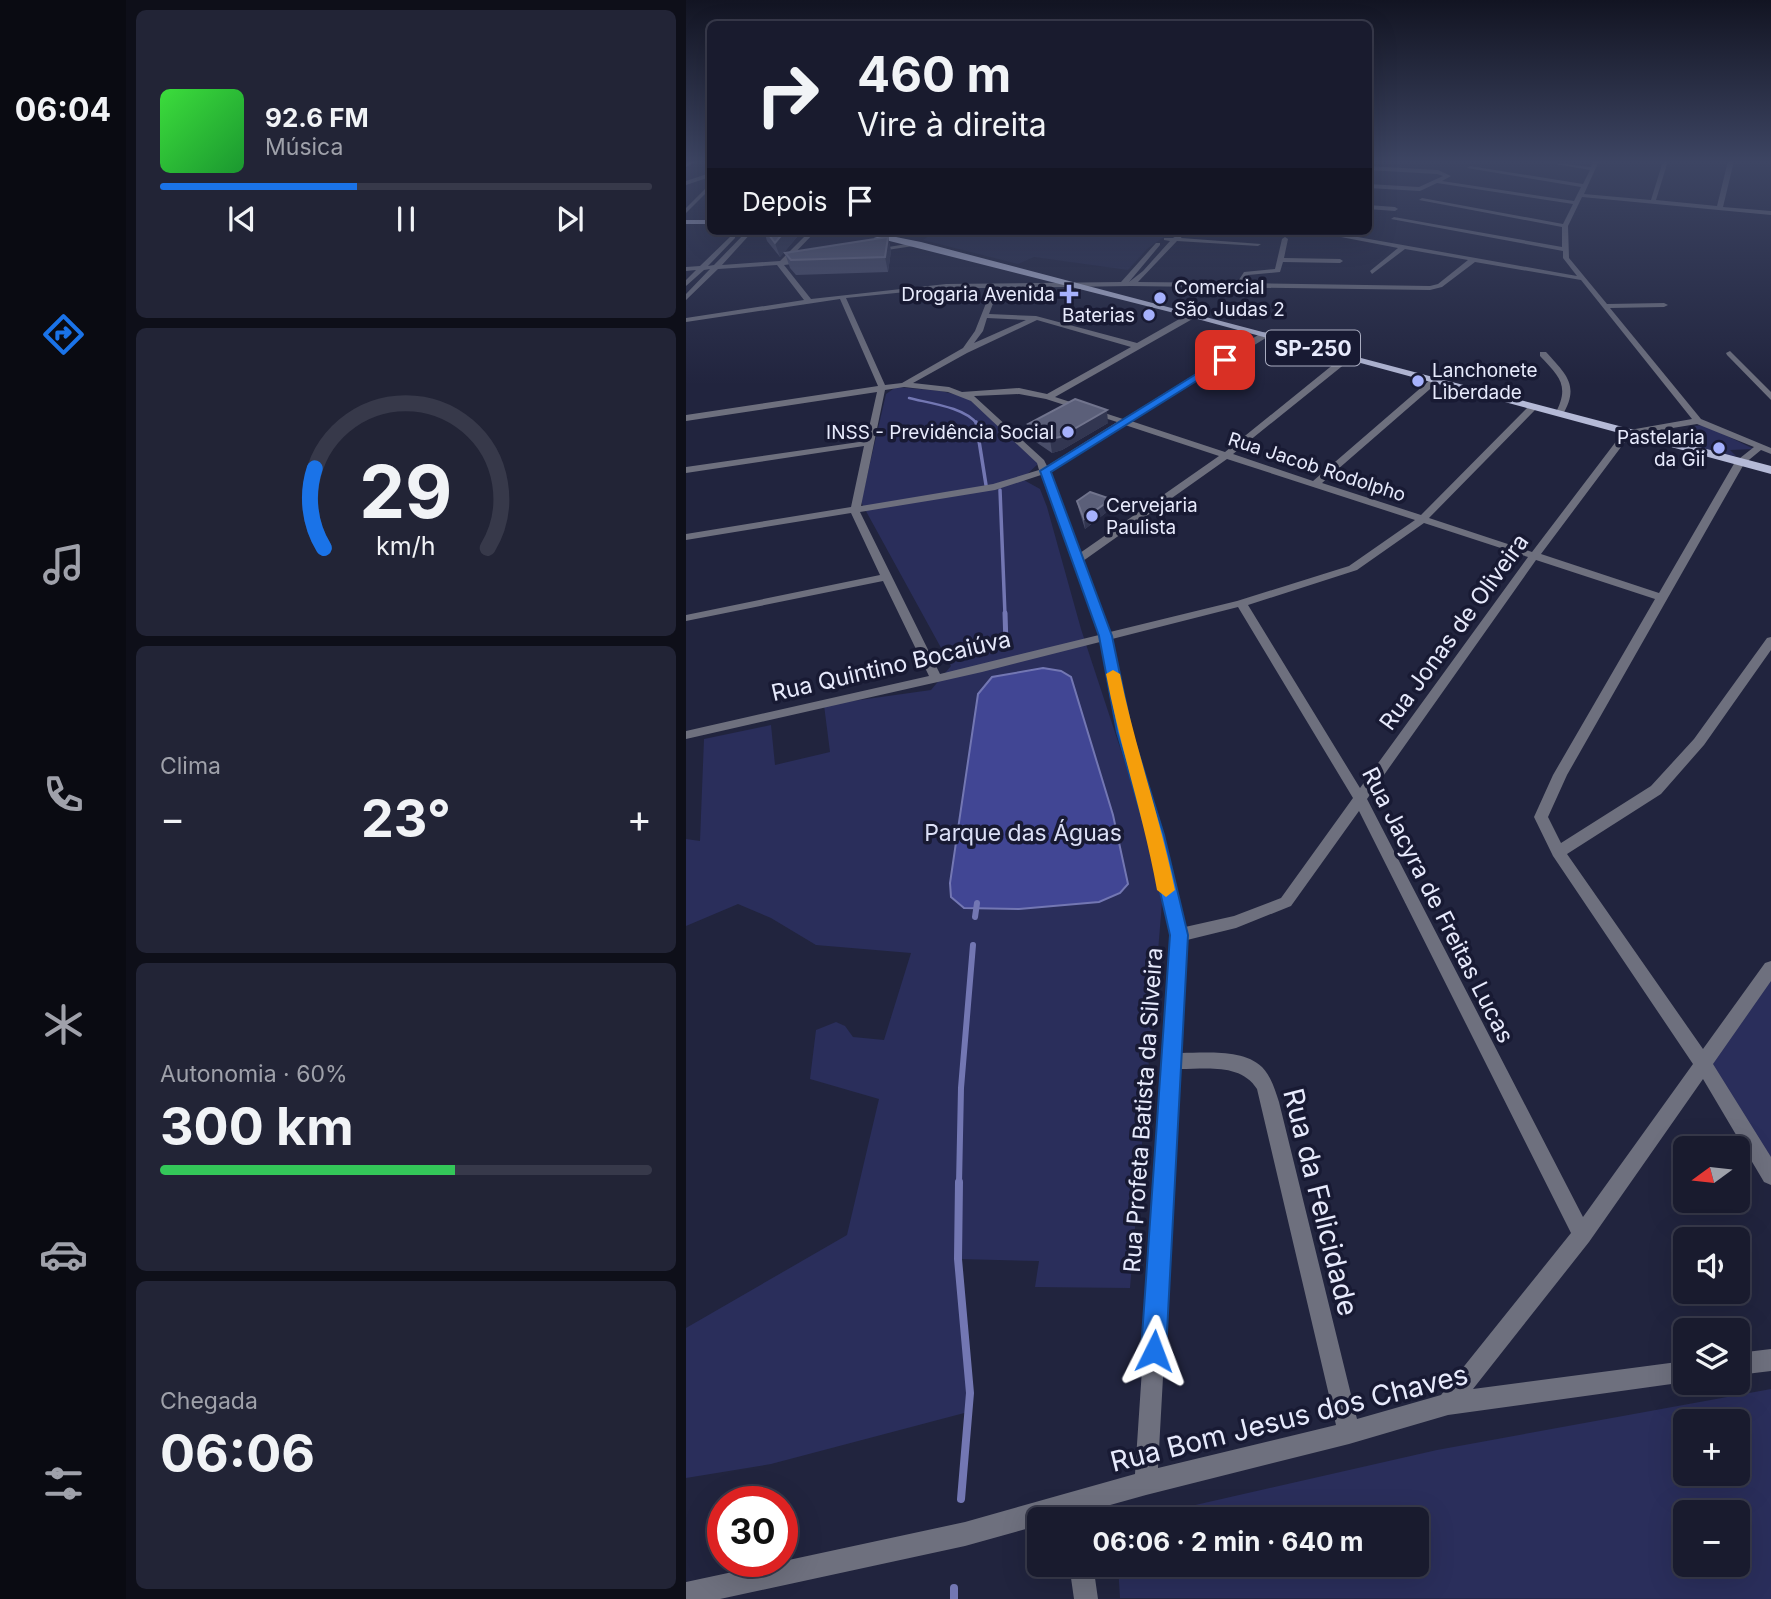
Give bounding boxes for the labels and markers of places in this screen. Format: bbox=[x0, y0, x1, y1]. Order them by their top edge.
place label: Comercial São Judas 2 bbox=[1174, 276, 1285, 321]
place label: Drogaria Avenida bbox=[901, 283, 1055, 306]
marker: Drogaria Avenida bbox=[1061, 286, 1077, 302]
marker: Comercial São Judas 2 bbox=[1152, 290, 1168, 306]
place label: Baterias bbox=[1062, 304, 1135, 327]
marker: Baterias bbox=[1141, 307, 1157, 323]
pin bbox=[1195, 330, 1255, 390]
place label: Lanchonete Liberdade bbox=[1432, 359, 1538, 404]
marker: Lanchonete Liberdade bbox=[1410, 373, 1426, 389]
place label: INSS - Previdência Social bbox=[826, 421, 1054, 444]
marker: INSS - Previdência Social bbox=[1060, 424, 1076, 440]
place label: Pastelaria da Gii bbox=[1617, 426, 1705, 471]
marker: Pastelaria da Gii bbox=[1711, 440, 1727, 456]
place label: Cervejaria Paulista bbox=[1106, 494, 1198, 539]
marker: Cervejaria Paulista bbox=[1084, 508, 1100, 524]

